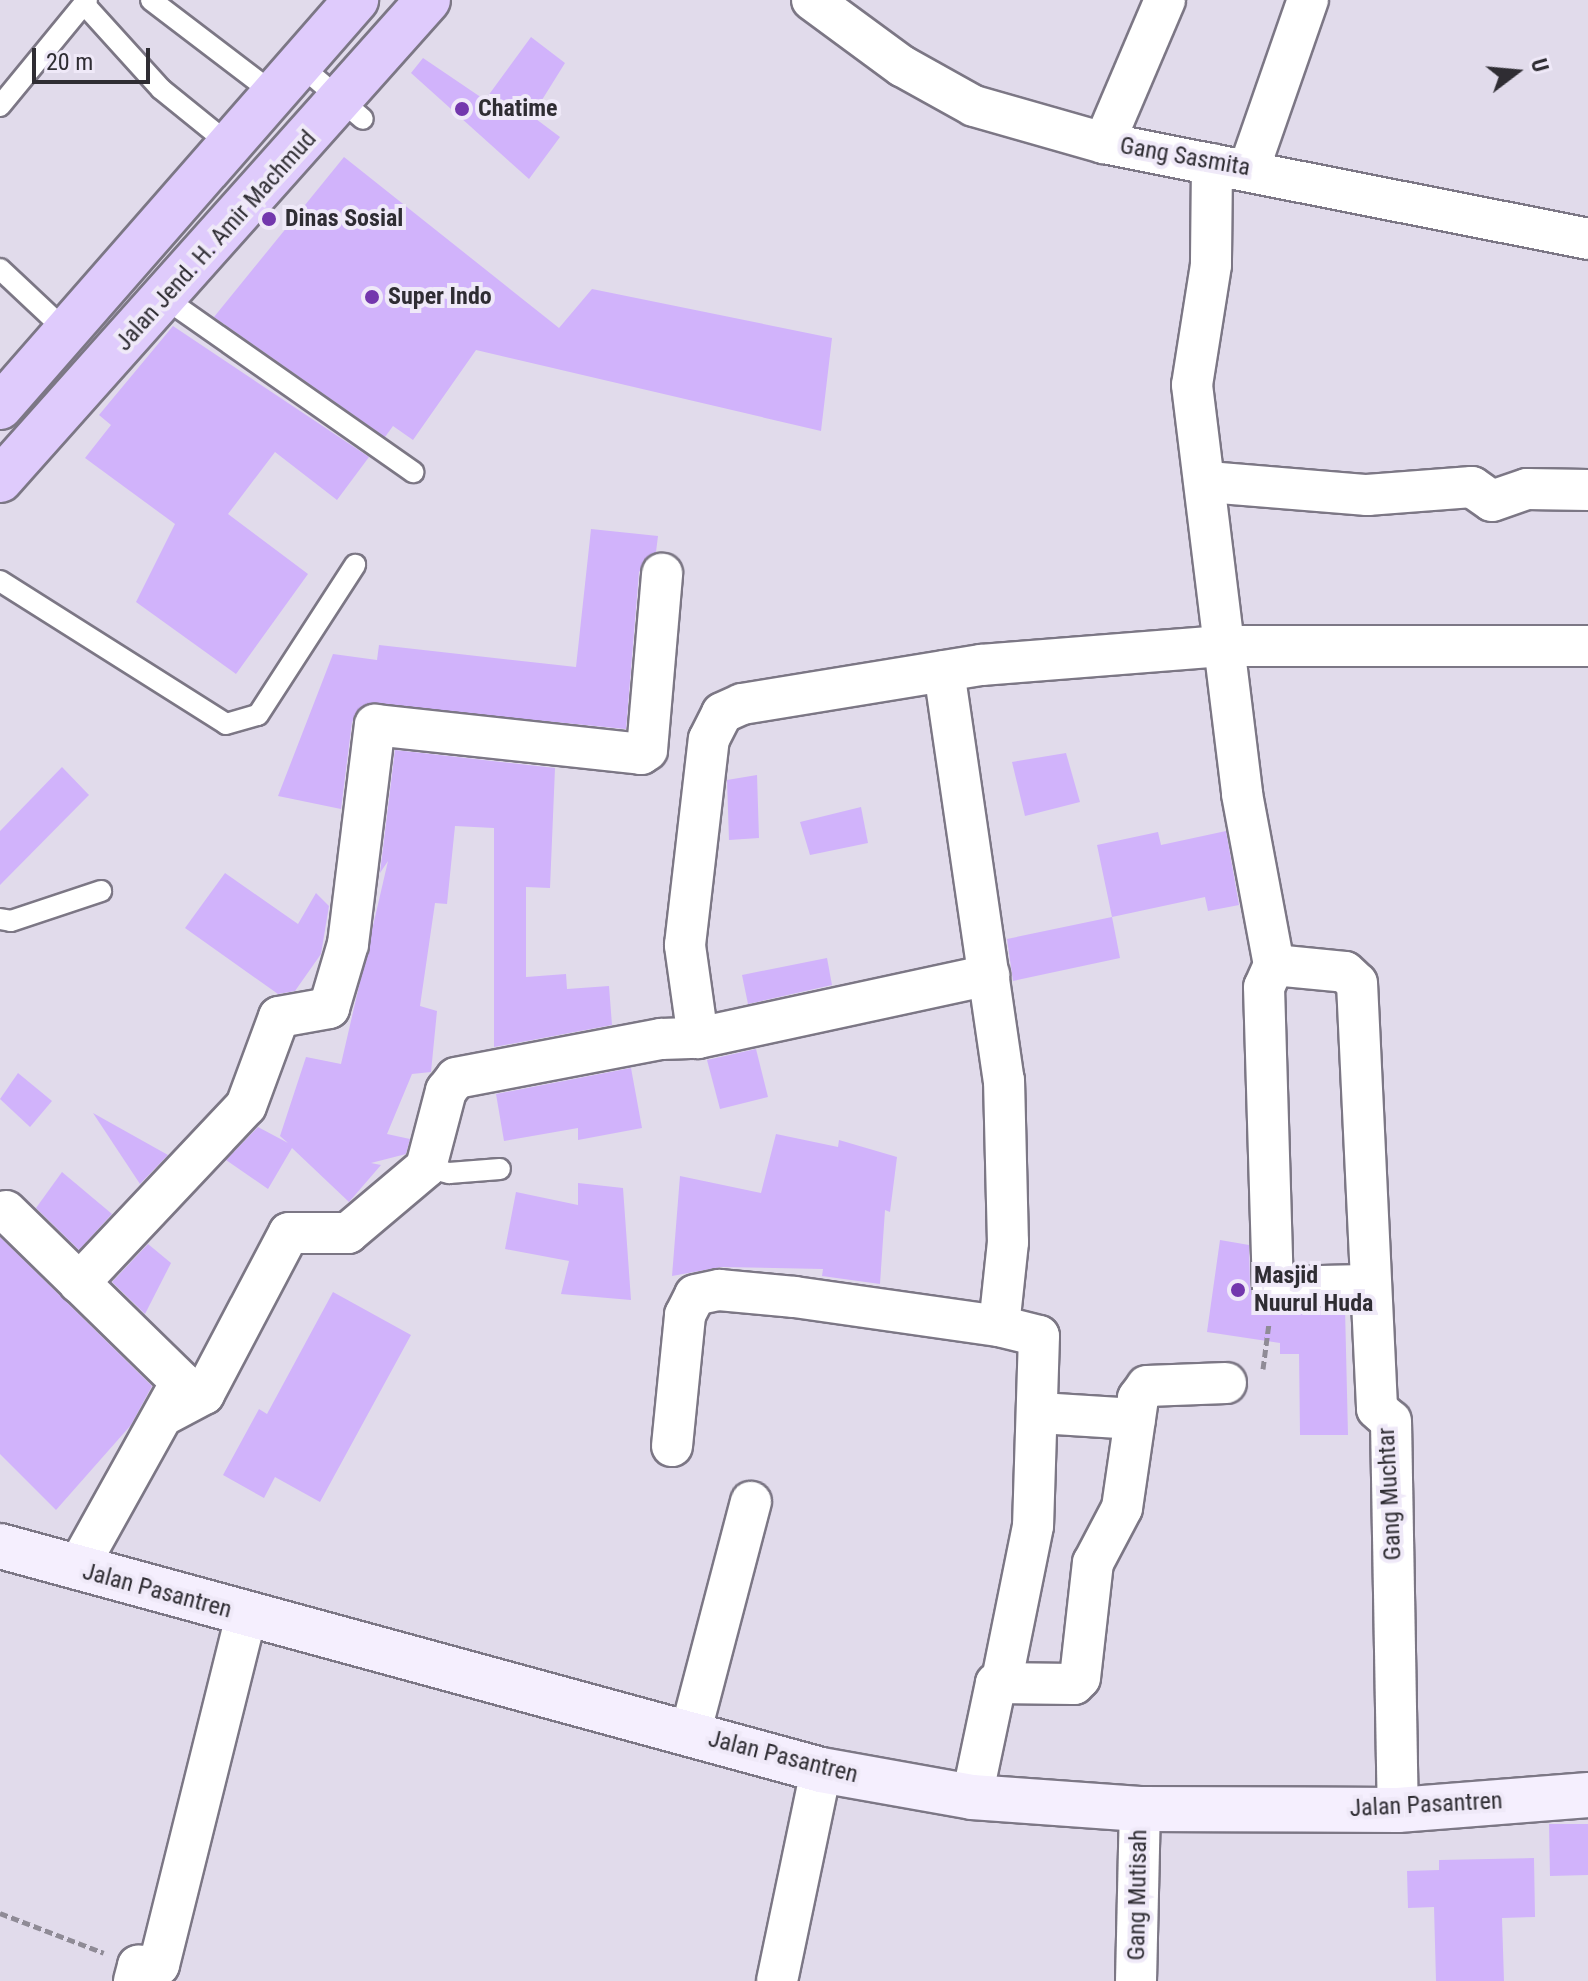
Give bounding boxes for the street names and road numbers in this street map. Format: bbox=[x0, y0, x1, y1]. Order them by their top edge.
street label: Jalan Jend. H. Amir Machmud bbox=[110, 125, 322, 357]
street label: Gang Sasmita bbox=[1118, 131, 1252, 183]
street label: Gang Muchtar bbox=[1372, 1427, 1408, 1561]
street label: Jalan Pasantren bbox=[79, 1557, 235, 1625]
street label: Jalan Pasantren bbox=[705, 1725, 861, 1789]
street label: Jalan Pasantren bbox=[1349, 1787, 1503, 1823]
street label: Gang Mutisah bbox=[1122, 1829, 1154, 1961]

